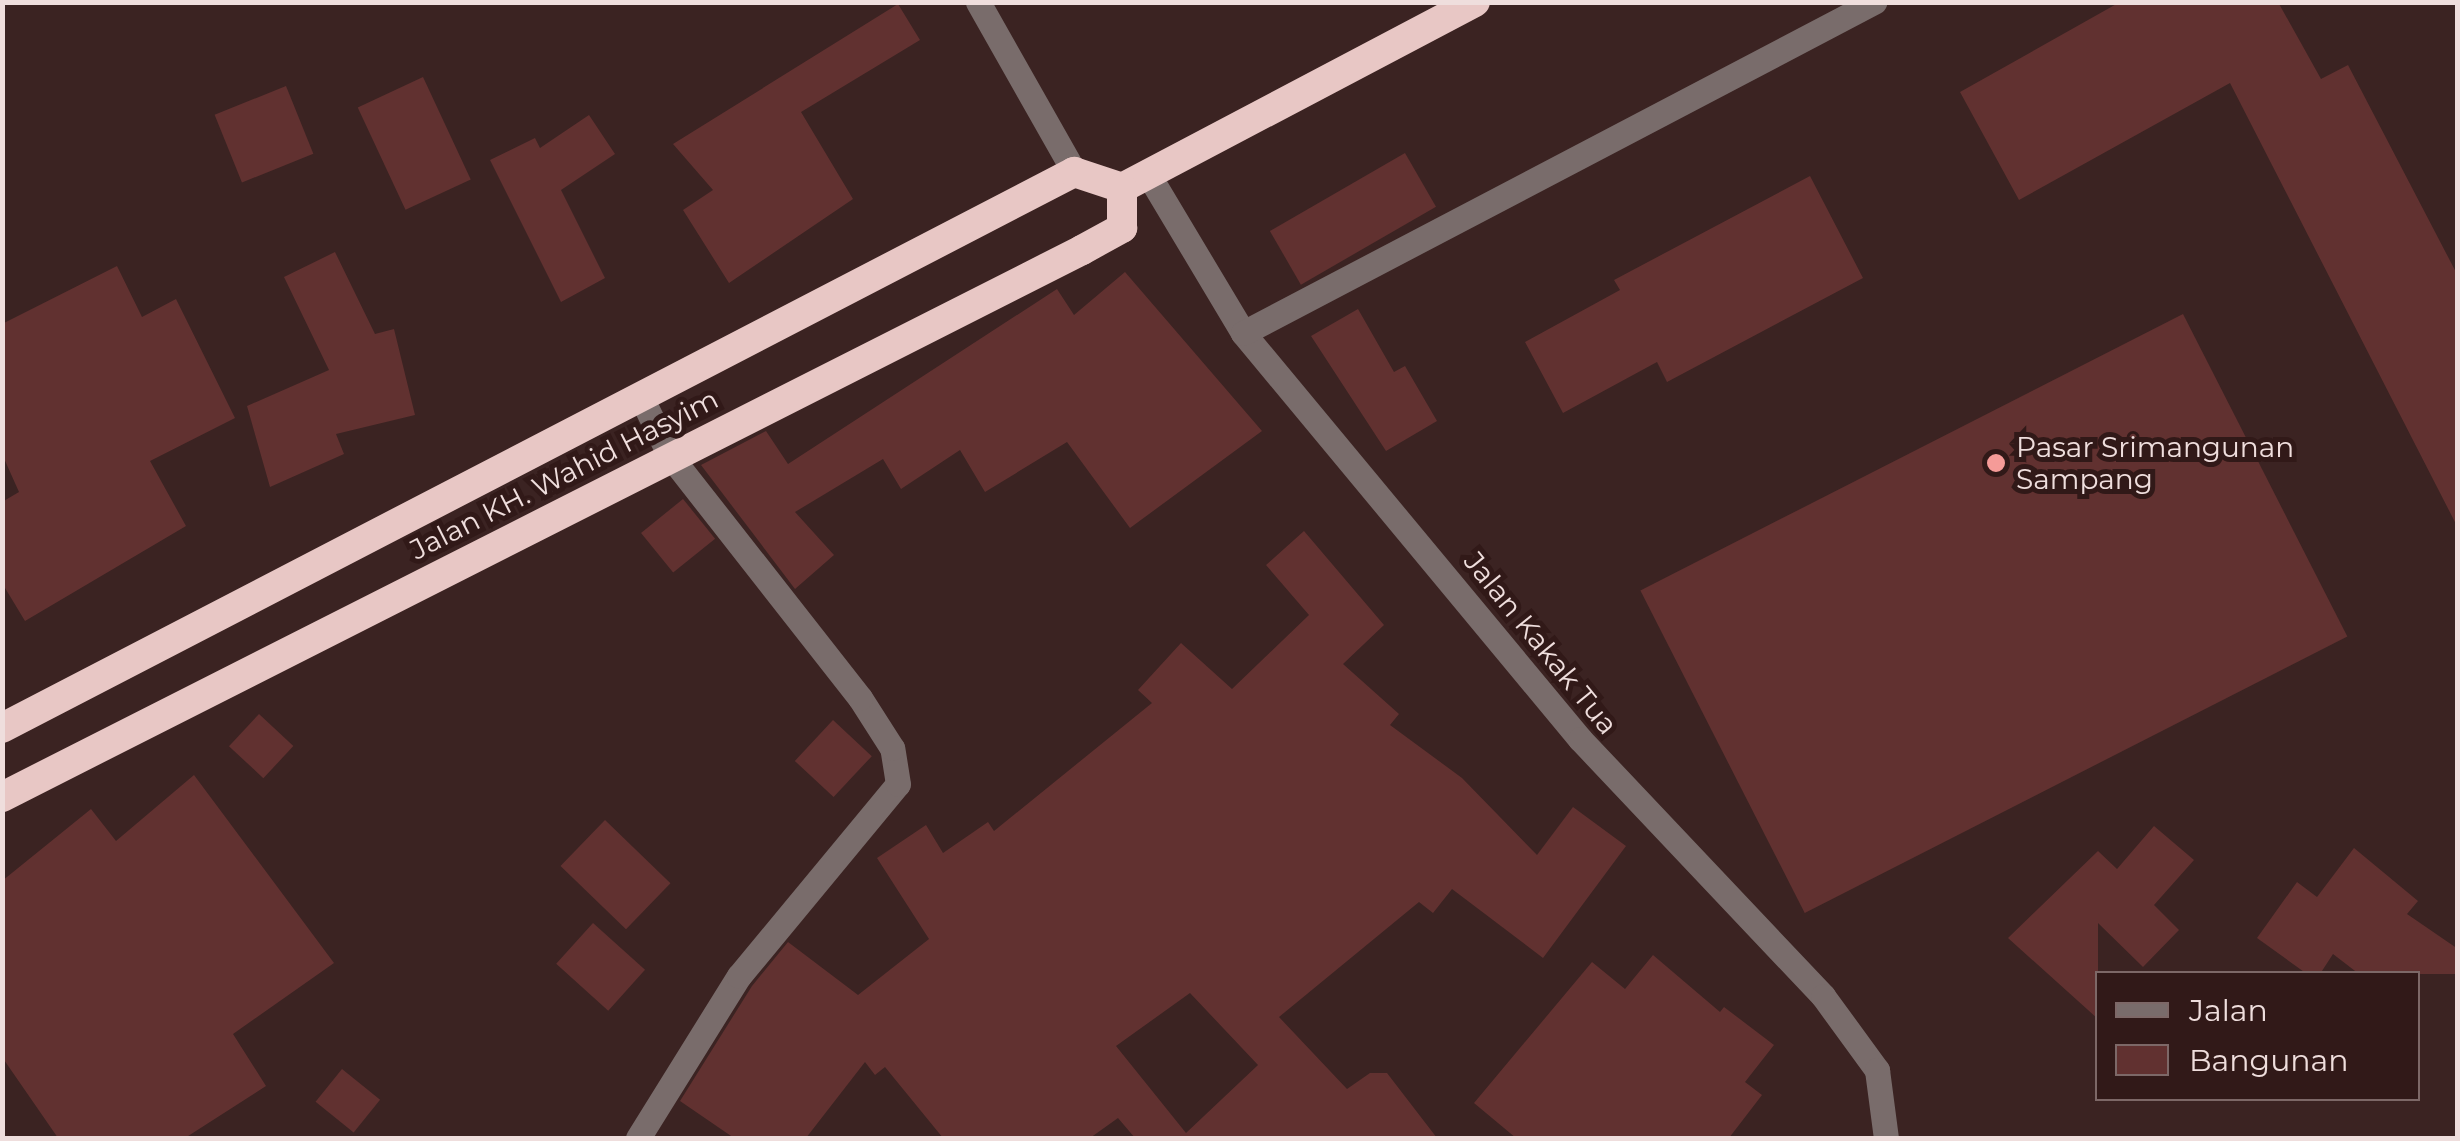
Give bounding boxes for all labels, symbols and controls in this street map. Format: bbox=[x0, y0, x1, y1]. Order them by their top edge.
street label: Jalan KH. Wahid Hasyim bbox=[404, 382, 724, 566]
place label: Pasar Srimangunan Sampang bbox=[2016, 430, 2294, 496]
marker: Pasar Srimangunan Sampang bbox=[1985, 452, 2007, 474]
street label: Jalan Kakak Tua bbox=[1457, 545, 1625, 741]
legend bbox=[2095, 971, 2420, 1101]
text: Jalan bbox=[2189, 992, 2268, 1029]
text: Bangunan bbox=[2189, 1042, 2349, 1079]

